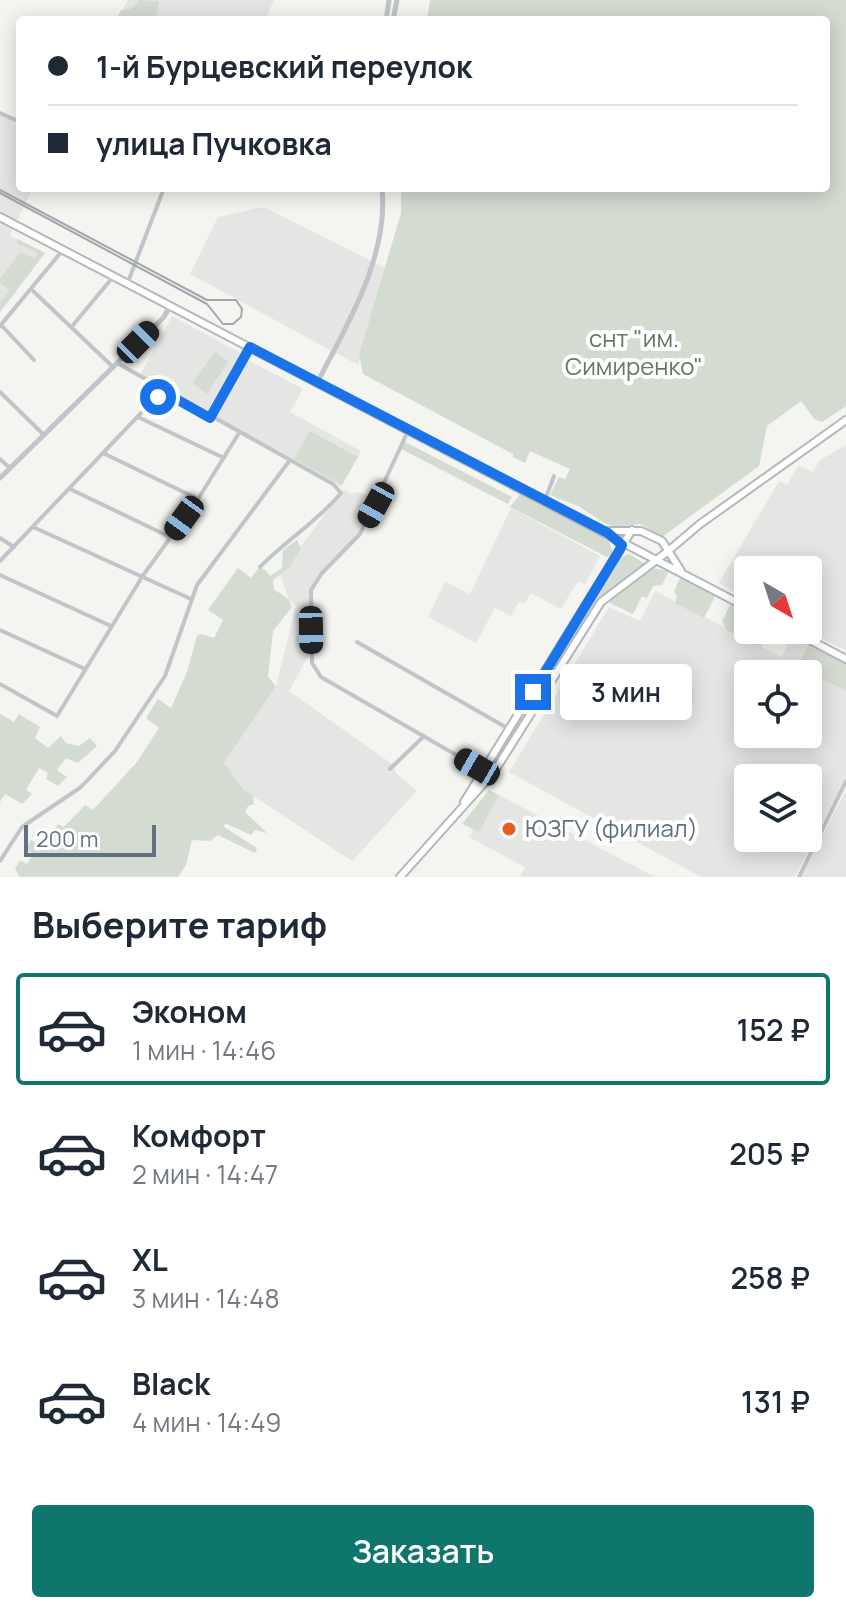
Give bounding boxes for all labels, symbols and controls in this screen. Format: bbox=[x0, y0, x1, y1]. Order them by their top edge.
text: 1-й Бурцевский переулок bbox=[96, 46, 472, 87]
text: улица Пучковка bbox=[96, 123, 332, 164]
car bbox=[113, 317, 163, 367]
park label: снт "им. Симиренко" bbox=[565, 321, 703, 382]
route start bbox=[140, 379, 176, 415]
car bbox=[354, 478, 398, 532]
car bbox=[160, 492, 208, 544]
north arrow bbox=[734, 556, 822, 644]
map controls bbox=[734, 556, 822, 852]
car bbox=[299, 606, 323, 654]
button: locate bbox=[734, 660, 822, 748]
callout: 3 мин bbox=[561, 664, 693, 720]
route end bbox=[515, 674, 551, 710]
text: 3 мин bbox=[591, 674, 661, 710]
car bbox=[450, 745, 504, 789]
button: layers bbox=[734, 764, 822, 852]
place label: ЮЗГУ (филиал) bbox=[525, 811, 698, 844]
marker: ЮЗГУ (филиал) bbox=[500, 820, 518, 838]
scale bar bbox=[24, 821, 156, 857]
text: 200 m bbox=[36, 824, 98, 854]
text: Выберите тариф bbox=[32, 900, 327, 949]
text: Эконом bbox=[132, 991, 247, 1032]
icon: car bbox=[36, 993, 108, 1065]
text: 152 ₽ bbox=[737, 1009, 810, 1050]
text: 1 мин · 14:46 bbox=[132, 1032, 276, 1068]
text: Комфорт bbox=[132, 1115, 266, 1156]
icon: car bbox=[36, 1117, 108, 1189]
text: 205 ₽ bbox=[729, 1133, 810, 1174]
text: 2 мин · 14:47 bbox=[132, 1156, 278, 1192]
text: XL bbox=[132, 1239, 168, 1280]
icon: car bbox=[36, 1241, 108, 1313]
text: 258 ₽ bbox=[730, 1257, 810, 1298]
text: 3 мин · 14:48 bbox=[132, 1280, 280, 1316]
text: Black bbox=[132, 1363, 210, 1404]
icon: car bbox=[36, 1365, 108, 1437]
text: 131 ₽ bbox=[741, 1381, 810, 1422]
text: 4 мин · 14:49 bbox=[132, 1404, 281, 1440]
button: Заказать bbox=[32, 1505, 814, 1597]

